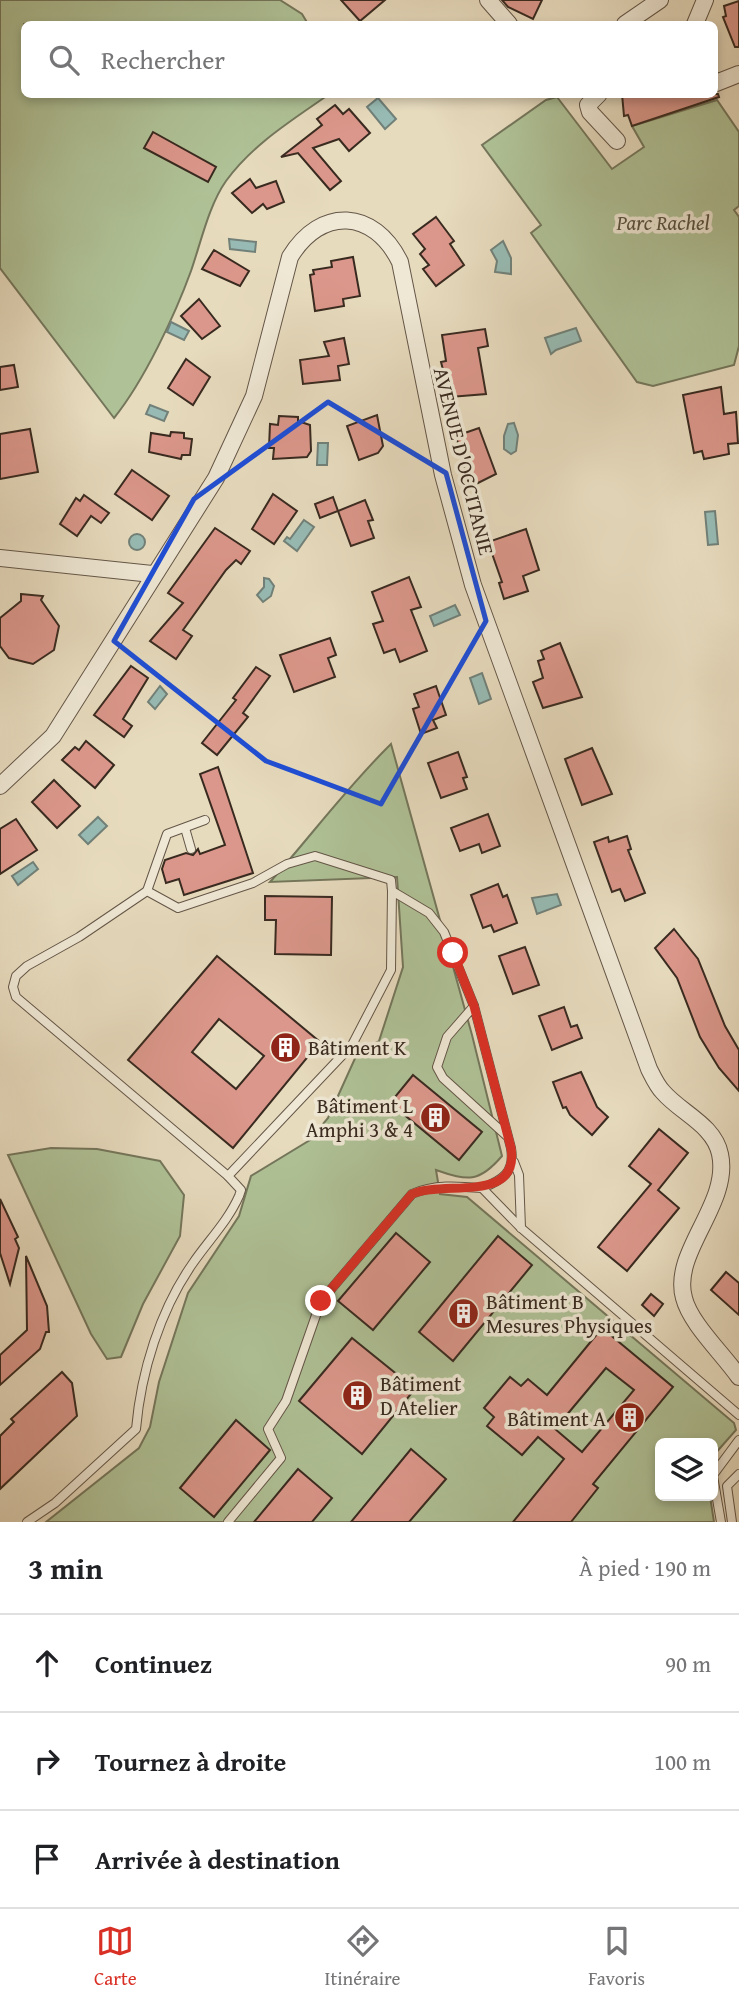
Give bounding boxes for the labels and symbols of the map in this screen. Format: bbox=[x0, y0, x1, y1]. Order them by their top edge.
park label: Parc Rachel bbox=[615, 207, 710, 238]
street label: AVENUE D'OCCITANIE bbox=[426, 364, 502, 559]
route start bbox=[437, 937, 468, 968]
building icon: Bâtiment K bbox=[268, 1030, 302, 1064]
place label: Bâtiment K bbox=[308, 1032, 407, 1063]
place label: Bâtiment L Amphi 3 & 4 bbox=[306, 1090, 413, 1145]
building icon: Bâtiment L Amphi 3 & 4 bbox=[419, 1100, 453, 1134]
route end bbox=[305, 1285, 336, 1316]
place label: Bâtiment B Mesures Physiques bbox=[486, 1286, 652, 1341]
building icon: Bâtiment B Mesures Physiques bbox=[446, 1296, 480, 1330]
place label: Bâtiment D Atelier bbox=[380, 1368, 462, 1423]
building icon: Bâtiment D Atelier bbox=[340, 1378, 374, 1412]
building icon: Bâtiment A bbox=[612, 1401, 646, 1435]
place label: Bâtiment A bbox=[507, 1403, 606, 1434]

